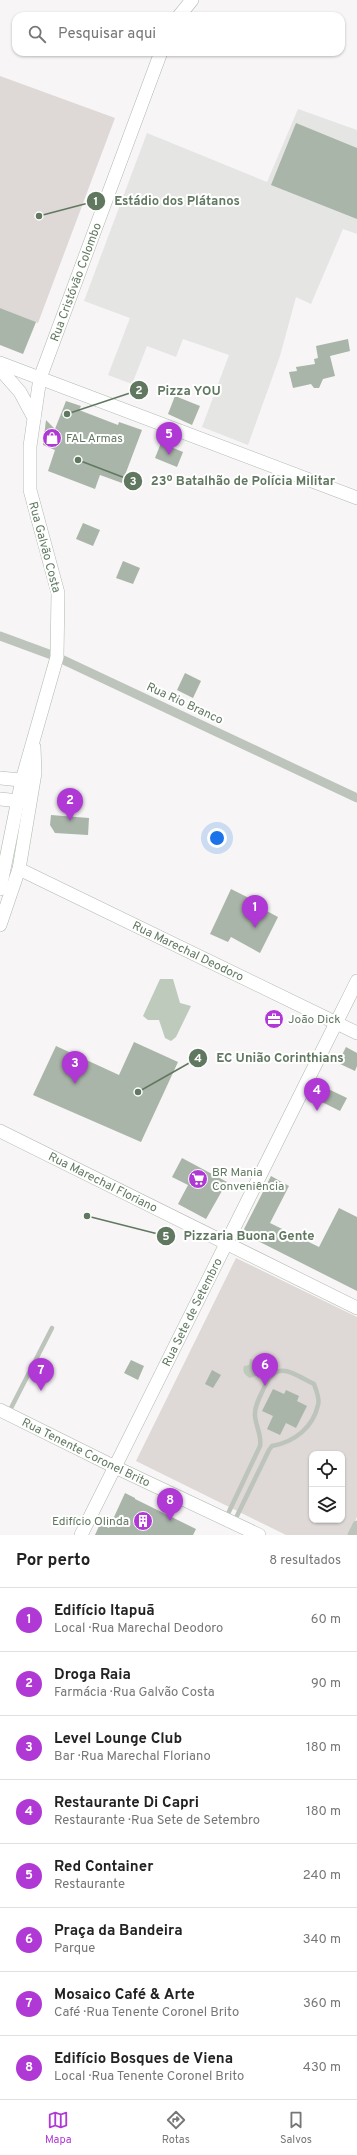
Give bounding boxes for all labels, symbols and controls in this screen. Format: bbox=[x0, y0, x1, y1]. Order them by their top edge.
search box bbox=[12, 12, 345, 56]
icon: search bbox=[26, 23, 48, 45]
text: Pesquisar aqui bbox=[58, 25, 156, 44]
callout: Estádio dos Plátanos bbox=[86, 188, 248, 213]
text: 1 bbox=[94, 194, 98, 210]
text: Estádio dos Plátanos bbox=[114, 194, 240, 210]
street label: Rua Cristóvão Colombo bbox=[47, 220, 106, 344]
callout: Pizza YOU bbox=[129, 378, 229, 403]
text: 2 bbox=[135, 383, 143, 399]
text: Pizza YOU bbox=[157, 384, 221, 400]
pin: 5 bbox=[156, 422, 182, 455]
shop icon: FAL Armas bbox=[41, 427, 63, 449]
place label: FAL Armas bbox=[66, 431, 123, 447]
callout: 23º Batalhão de Polícia Militar bbox=[123, 468, 344, 493]
text: 3 bbox=[129, 474, 137, 490]
text: 23º Batalhão de Polícia Militar bbox=[151, 474, 336, 490]
street label: Rua Galvão Costa bbox=[24, 500, 64, 595]
street label: Rua Rio Branco bbox=[144, 679, 226, 729]
pin: 2 bbox=[57, 788, 83, 821]
your location bbox=[207, 828, 227, 848]
pin: 1 bbox=[242, 895, 268, 928]
street label: Rua Marechal Deodoro bbox=[129, 918, 246, 986]
office icon: João Dick bbox=[263, 1008, 285, 1030]
place label: João Dick bbox=[288, 1012, 341, 1028]
callout: EC União Corinthians bbox=[188, 1045, 352, 1070]
pin: 3 bbox=[62, 1051, 88, 1084]
text: 4 bbox=[194, 1051, 202, 1067]
text: EC União Corinthians bbox=[216, 1051, 344, 1067]
pin: 4 bbox=[304, 1078, 330, 1111]
street label: Rua Marechal Floriano bbox=[45, 1149, 160, 1217]
place label: BR Mania Conveniência bbox=[212, 1165, 284, 1195]
supermarket icon: BR Mania Conveniência bbox=[187, 1168, 209, 1190]
callout: Pizzaria Buona Gente bbox=[156, 1223, 323, 1248]
text: 5 bbox=[162, 1229, 170, 1245]
text: Pizzaria Buona Gente bbox=[184, 1229, 314, 1245]
street label: Rua Sete de Setembro bbox=[159, 1255, 227, 1369]
pin: 6 bbox=[252, 1353, 278, 1386]
pin: 7 bbox=[28, 1358, 54, 1391]
street label: Rua Tenente Coronel Brito bbox=[19, 1415, 153, 1492]
map controls bbox=[309, 1451, 345, 1523]
button: locate bbox=[309, 1451, 345, 1487]
button: layers bbox=[309, 1487, 345, 1523]
pin: 8 bbox=[157, 1488, 183, 1521]
building icon: Edifício Olinda bbox=[132, 1510, 154, 1532]
place label: Edifício Olinda bbox=[52, 1514, 129, 1530]
text: Por perto bbox=[16, 1550, 90, 1572]
text: 8 resultados bbox=[269, 1553, 341, 1569]
text: Edifício Itapuã bbox=[54, 1602, 155, 1621]
text: 1 bbox=[26, 1612, 32, 1628]
text: 60 m bbox=[311, 1612, 341, 1628]
text: Local · Rua Marechal Deodoro bbox=[54, 1621, 223, 1637]
text: Droga Raia bbox=[54, 1666, 131, 1685]
text: 2 bbox=[25, 1676, 33, 1692]
text: 90 m bbox=[311, 1676, 341, 1692]
text: Farmácia · Rua Galvão Costa bbox=[54, 1685, 215, 1701]
text: Level Lounge Club bbox=[54, 1730, 182, 1749]
text: 3 bbox=[25, 1740, 33, 1756]
text: 180 m bbox=[306, 1740, 341, 1756]
text: Bar · Rua Marechal Floriano bbox=[54, 1749, 211, 1765]
text: Restaurante Di Capri bbox=[54, 1794, 199, 1813]
text: 4 bbox=[25, 1804, 33, 1820]
text: 180 m bbox=[306, 1804, 341, 1820]
text: Restaurante · Rua Sete de Setembro bbox=[54, 1813, 260, 1829]
text: Red Container bbox=[54, 1858, 153, 1877]
text: 5 bbox=[25, 1868, 33, 1884]
text: 240 m bbox=[303, 1868, 341, 1884]
text: Restaurante bbox=[54, 1877, 125, 1893]
text: Praça da Bandeira bbox=[54, 1922, 183, 1941]
text: 6 bbox=[25, 1932, 33, 1948]
text: 340 m bbox=[303, 1932, 341, 1948]
text: Parque bbox=[54, 1941, 95, 1957]
text: Mosaico Café & Arte bbox=[54, 1986, 195, 2005]
text: 7 bbox=[26, 1996, 32, 2012]
text: 360 m bbox=[303, 1996, 341, 2012]
text: Café · Rua Tenente Coronel Brito bbox=[54, 2005, 239, 2021]
text: Edifício Bosques de Viena bbox=[54, 2050, 233, 2069]
text: 8 bbox=[25, 2060, 33, 2076]
text: 430 m bbox=[303, 2060, 341, 2076]
text: Local · Rua Tenente Coronel Brito bbox=[54, 2069, 244, 2085]
tab: Mapa bbox=[45, 2109, 72, 2147]
tab: Rotas bbox=[162, 2109, 190, 2147]
tab: Salvos bbox=[280, 2109, 312, 2147]

